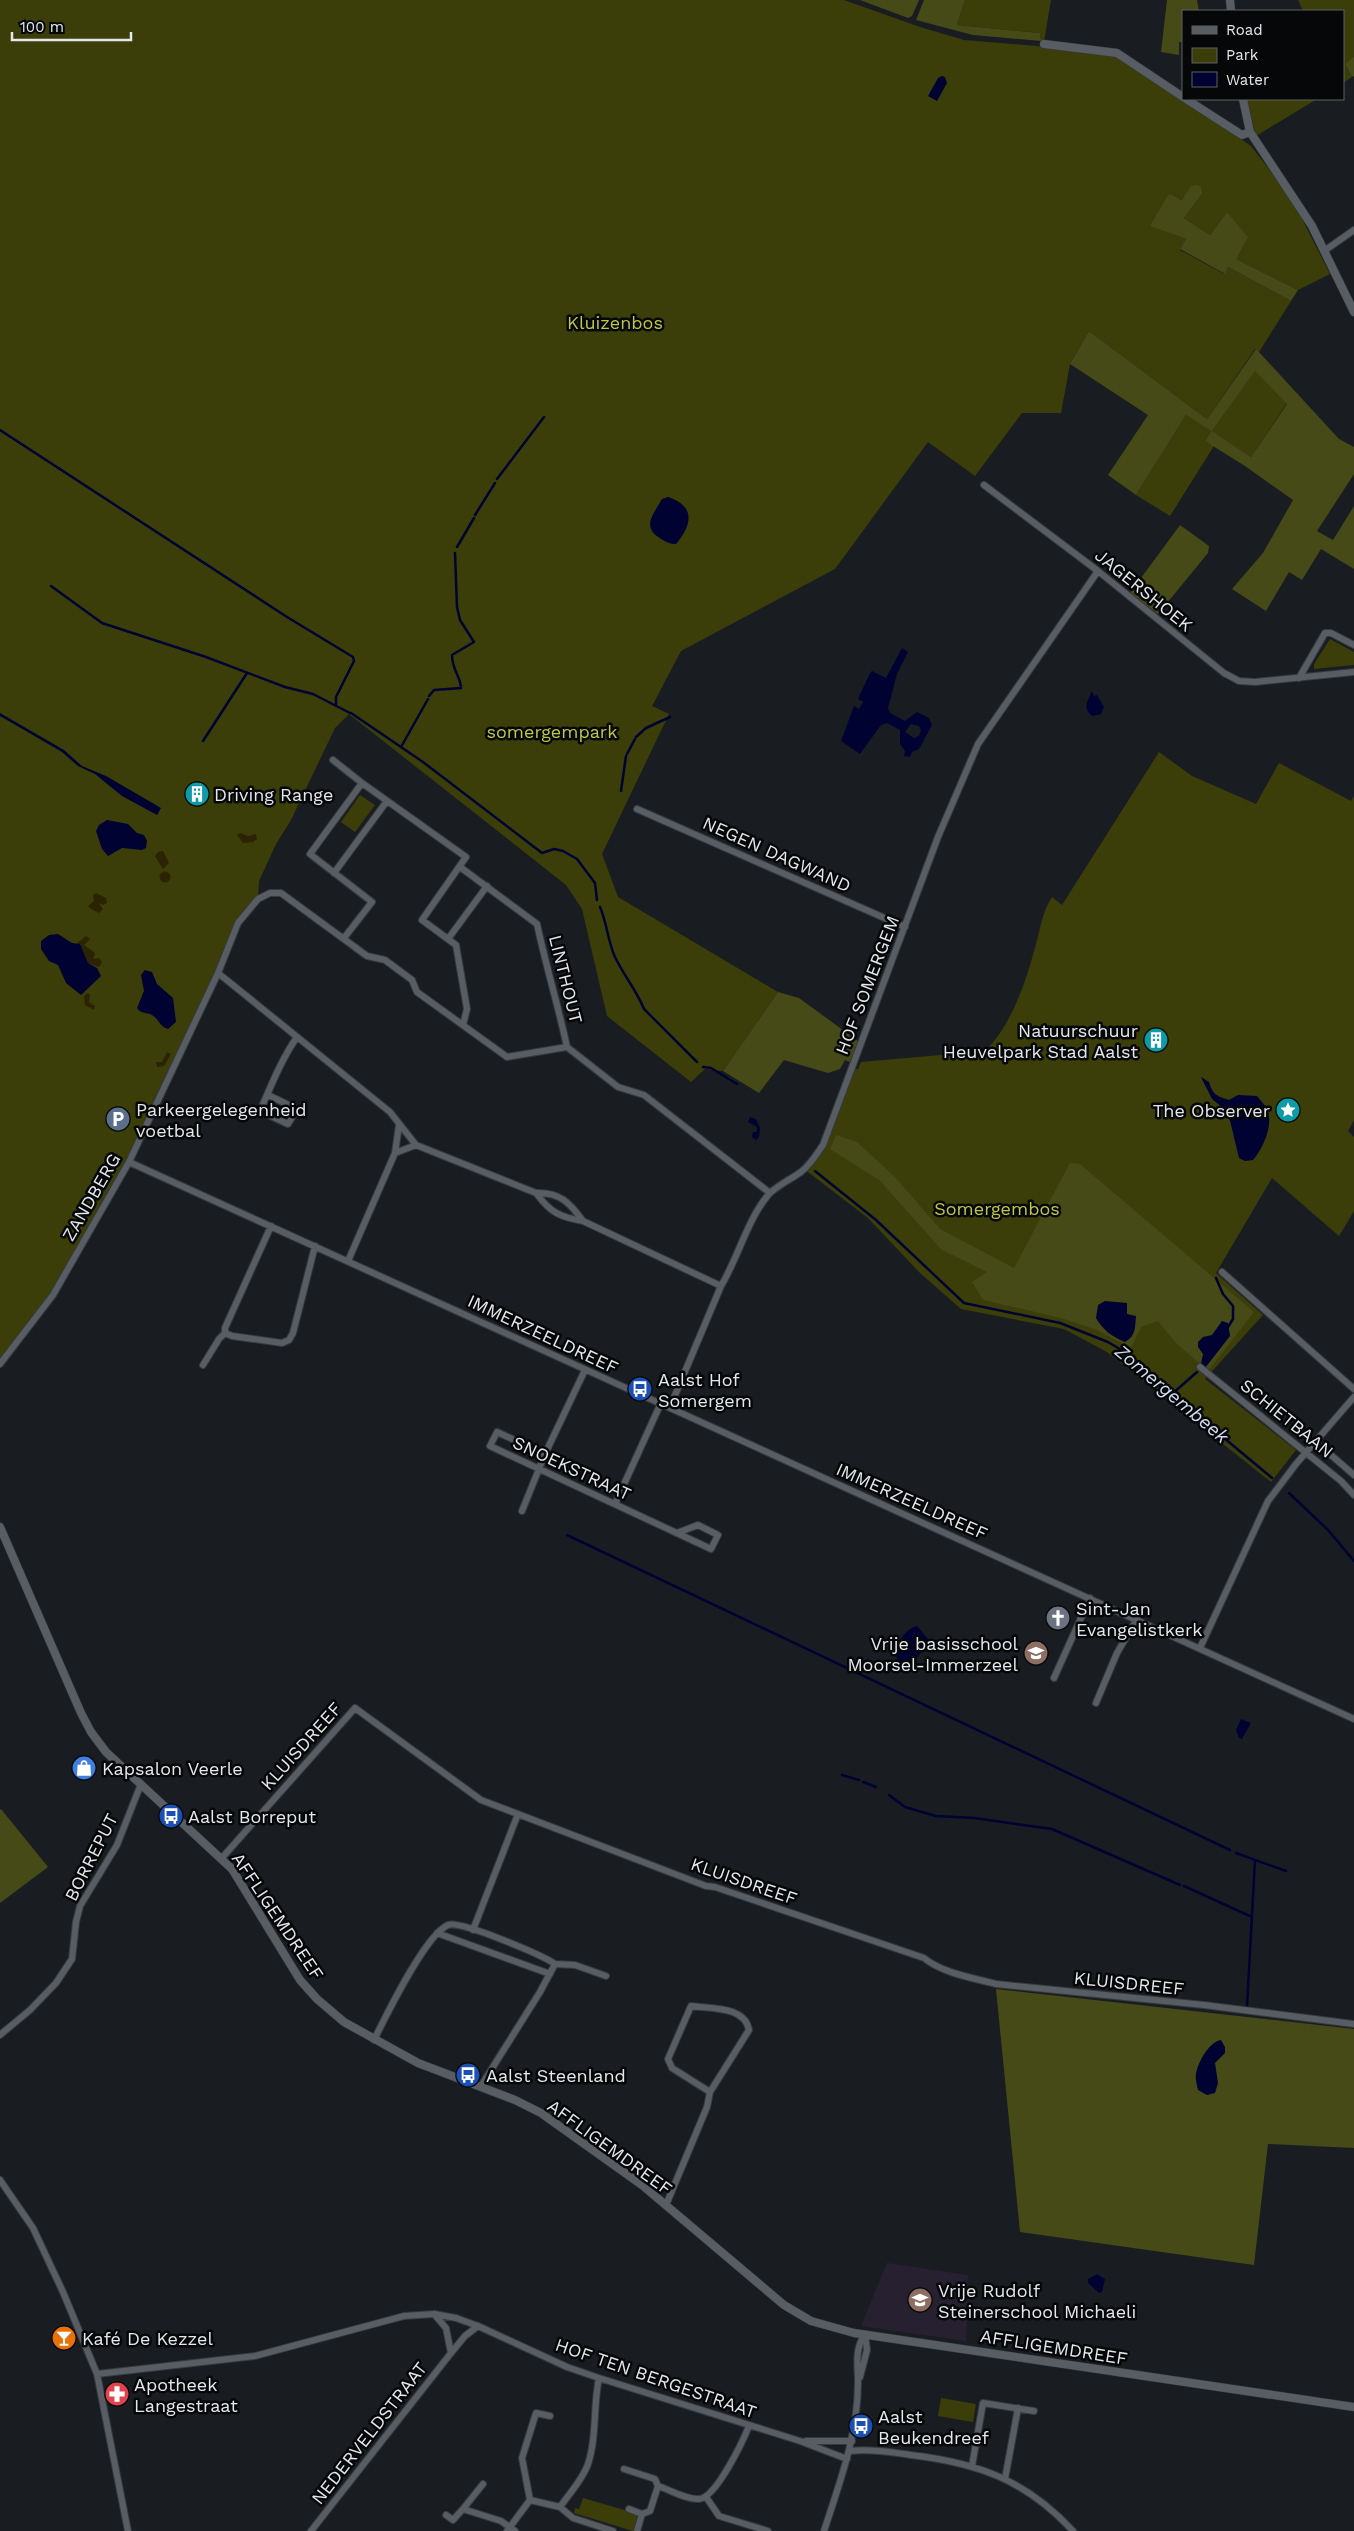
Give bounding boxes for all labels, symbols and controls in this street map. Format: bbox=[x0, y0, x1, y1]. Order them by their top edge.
scale bar bbox=[12, 10, 131, 42]
legend bbox=[1182, 10, 1344, 100]
text: 100 m bbox=[20, 18, 64, 36]
text: Road bbox=[1226, 21, 1263, 39]
text: Park bbox=[1226, 46, 1259, 64]
text: Water bbox=[1226, 71, 1269, 89]
park label: Kluizenbos bbox=[567, 312, 663, 333]
street label: JAGERSHOEK bbox=[1091, 544, 1197, 636]
park label: somergempark bbox=[487, 721, 617, 742]
building icon: Driving Range bbox=[184, 781, 210, 807]
place label: Driving Range bbox=[214, 784, 333, 805]
street label: NEGEN DAGWAND bbox=[700, 812, 854, 896]
street label: HOF SOMERGEM bbox=[831, 913, 903, 1057]
street label: LINTHOUT bbox=[545, 933, 587, 1026]
place label: Natuurschuur Heuvelpark Stad Aalst bbox=[943, 1020, 1138, 1062]
building icon: Natuurschuur Heuvelpark Stad Aalst bbox=[1143, 1027, 1169, 1053]
place icon: The Observer bbox=[1275, 1097, 1301, 1123]
place label: Parkeergelegenheid voetbal bbox=[136, 1099, 307, 1141]
place label: The Observer bbox=[1153, 1100, 1270, 1121]
parking icon: Parkeergelegenheid voetbal bbox=[105, 1106, 131, 1132]
street label: ZANDBERG bbox=[58, 1150, 124, 1244]
park label: Somergembos bbox=[934, 1198, 1060, 1219]
street label: IMMERZEELDREEF bbox=[464, 1290, 622, 1378]
water label: Zomergembeek bbox=[1110, 1339, 1234, 1449]
place label: Aalst Hof Somergem bbox=[658, 1369, 752, 1411]
street label: SCHIETBAAN bbox=[1236, 1374, 1338, 1462]
bus stop icon: Aalst Hof Somergem bbox=[627, 1376, 653, 1402]
street label: SNOEKSTRAAT bbox=[510, 1431, 635, 1505]
street label: IMMERZEELDREEF bbox=[833, 1458, 991, 1544]
place label: Sint-Jan Evangelistkerk bbox=[1076, 1598, 1202, 1640]
church icon: Sint-Jan Evangelistkerk bbox=[1045, 1605, 1071, 1631]
place label: Vrije basisschool Moorsel-Immerzeel bbox=[847, 1633, 1018, 1675]
school or university icon: Vrije basisschool Moorsel-Immerzeel bbox=[1023, 1640, 1049, 1666]
street label: KLUISDREEF bbox=[256, 1698, 346, 1794]
shop icon: Kapsalon Veerle bbox=[71, 1755, 97, 1781]
place label: Kapsalon Veerle bbox=[102, 1758, 243, 1779]
bus stop icon: Aalst Borreput bbox=[158, 1803, 184, 1829]
place label: Aalst Borreput bbox=[188, 1806, 316, 1827]
street label: BORREPUT bbox=[60, 1810, 122, 1904]
street label: AFFLIGEMDREEF bbox=[228, 1848, 328, 1984]
street label: KLUISDREEF bbox=[688, 1853, 800, 1909]
street label: KLUISDREEF bbox=[1073, 1967, 1185, 1999]
bus stop icon: Aalst Steenland bbox=[455, 2062, 481, 2088]
place label: Aalst Steenland bbox=[486, 2065, 626, 2086]
street label: AFFLIGEMDREEF bbox=[544, 2095, 676, 2199]
place label: Vrije Rudolf Steinerschool Michaeli bbox=[938, 2280, 1136, 2322]
school or university icon: Vrije Rudolf Steinerschool Michaeli bbox=[907, 2287, 933, 2313]
bar icon: Kafé De Kezzel bbox=[51, 2325, 77, 2351]
street label: AFFLIGEMDREEF bbox=[979, 2325, 1129, 2369]
place label: Kafé De Kezzel bbox=[82, 2328, 213, 2349]
street label: HOF TEN BERGESTRAAT bbox=[553, 2334, 759, 2422]
street label: NEDERVELDSTRAAT bbox=[307, 2358, 431, 2508]
place label: Apotheek Langestraat bbox=[134, 2374, 238, 2416]
pharmacy icon: Apotheek Langestraat bbox=[104, 2381, 130, 2407]
place label: Aalst Beukendreef bbox=[878, 2406, 989, 2448]
bus stop icon: Aalst Beukendreef bbox=[848, 2413, 874, 2439]

